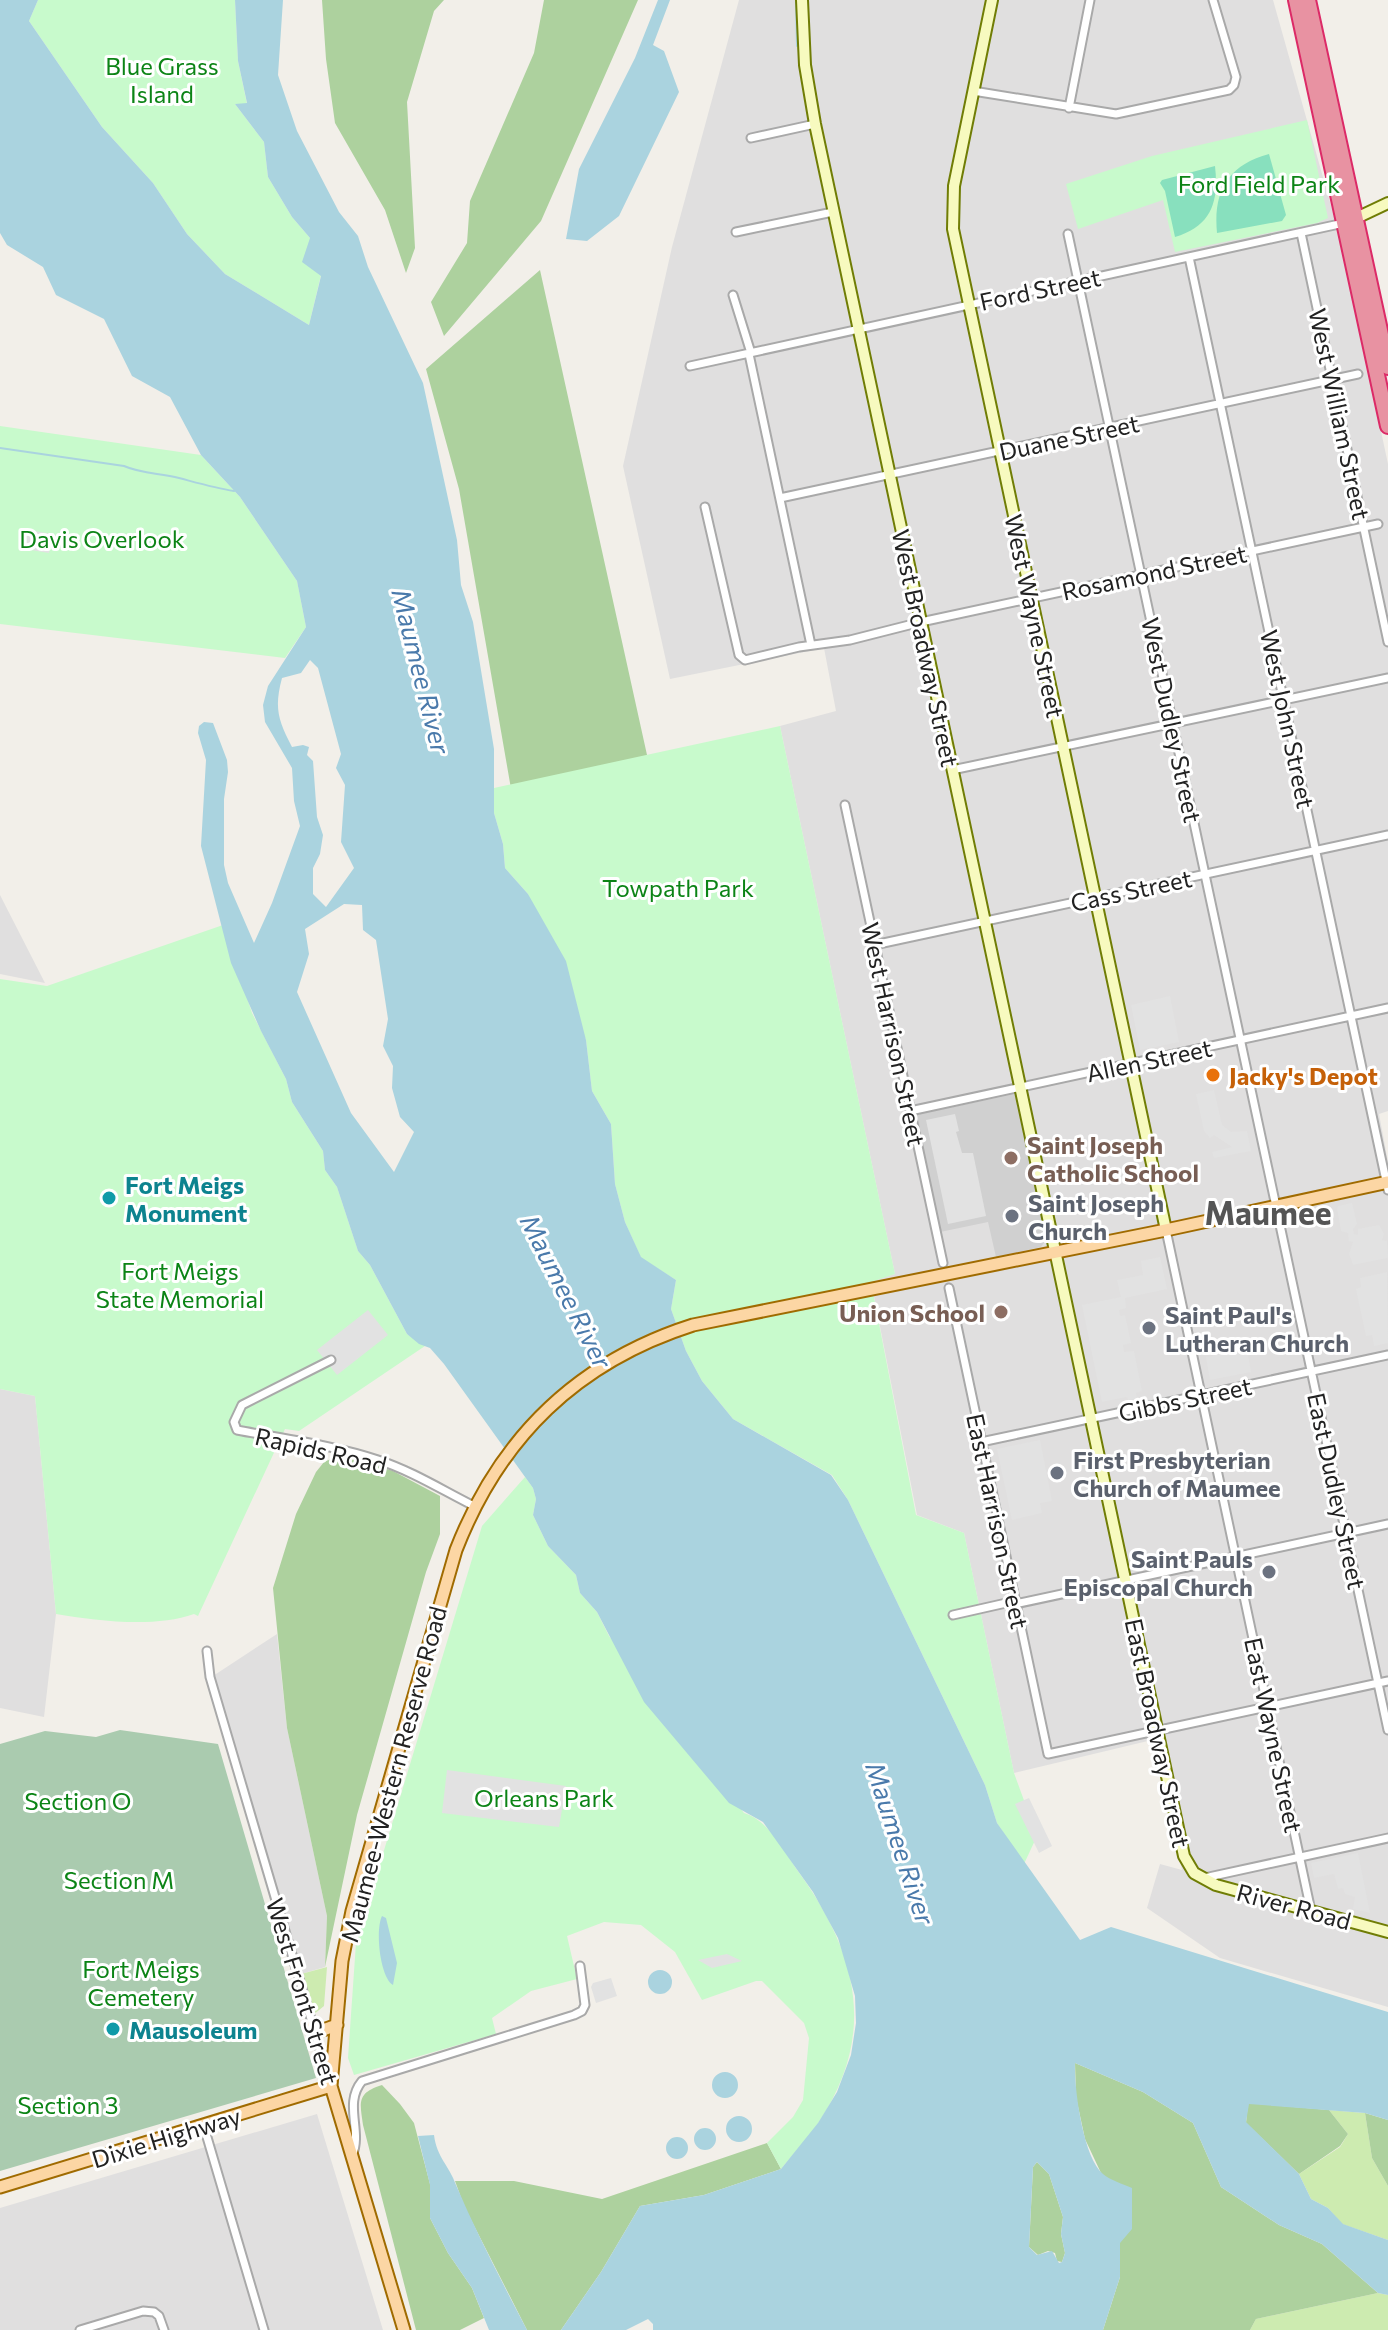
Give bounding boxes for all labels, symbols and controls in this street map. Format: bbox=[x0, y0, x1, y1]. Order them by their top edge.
park label: Blue Grass Island bbox=[105, 51, 219, 108]
park label: Ford Field Park bbox=[1178, 169, 1340, 198]
street label: Ford Street bbox=[977, 262, 1103, 316]
street label: West William Street bbox=[1303, 305, 1377, 523]
street label: Duane Street bbox=[996, 408, 1142, 466]
street label: West Wayne Street bbox=[999, 511, 1071, 721]
park label: Davis Overlook bbox=[19, 524, 185, 553]
street label: West Broadway Street bbox=[887, 526, 965, 770]
street label: Rosamond Street bbox=[1059, 538, 1249, 606]
water label: Maumee River bbox=[387, 585, 458, 758]
street label: West Dudley Street bbox=[1136, 615, 1208, 825]
street label: West John Street bbox=[1255, 627, 1321, 811]
street label: Cass Street bbox=[1068, 863, 1194, 917]
park label: Towpath Park bbox=[602, 873, 754, 902]
street label: West Harrison Street bbox=[856, 919, 932, 1149]
street label: Allen Street bbox=[1084, 1033, 1215, 1087]
place label: Jacky's Depot bbox=[1229, 1061, 1378, 1090]
marker: Jacky's Depot bbox=[1204, 1066, 1222, 1084]
place label: Saint Joseph Catholic School bbox=[1027, 1130, 1199, 1187]
marker: Saint Joseph Catholic School bbox=[1002, 1149, 1020, 1167]
place label: Fort Meigs Monument bbox=[125, 1170, 248, 1227]
place label: Saint Joseph Church bbox=[1028, 1188, 1164, 1245]
marker: Fort Meigs Monument bbox=[100, 1189, 118, 1207]
district label: Maumee bbox=[1204, 1192, 1332, 1232]
marker: Saint Joseph Church bbox=[1003, 1207, 1021, 1225]
water label: Maumee River bbox=[515, 1209, 620, 1375]
park label: Fort Meigs State Memorial bbox=[96, 1256, 264, 1313]
place label: Union School bbox=[839, 1298, 985, 1327]
place label: Saint Paul's Lutheran Church bbox=[1165, 1300, 1349, 1357]
marker: Union School bbox=[992, 1303, 1010, 1321]
marker: Saint Paul's Lutheran Church bbox=[1140, 1319, 1158, 1337]
street label: Gibbs Street bbox=[1116, 1371, 1254, 1427]
street label: East Dudley Street bbox=[1302, 1390, 1372, 1592]
street label: East Harrison Street bbox=[961, 1411, 1035, 1631]
street label: Rapids Road bbox=[252, 1421, 390, 1479]
place label: First Presbyterian Church of Maumee bbox=[1073, 1445, 1281, 1502]
marker: First Presbyterian Church of Maumee bbox=[1048, 1464, 1066, 1482]
place label: Saint Pauls Episcopal Church bbox=[1064, 1544, 1253, 1601]
marker: Saint Pauls Episcopal Church bbox=[1260, 1563, 1278, 1581]
street label: Maumee-Western Reserve Road bbox=[334, 1603, 452, 1945]
street label: East Broadway Street bbox=[1120, 1616, 1197, 1850]
street label: East Wayne Street bbox=[1239, 1635, 1309, 1835]
water label: Maumee River bbox=[860, 1758, 942, 1930]
park label: Orleans Park bbox=[474, 1783, 614, 1812]
park label: Section O bbox=[25, 1786, 131, 1815]
park label: Section M bbox=[64, 1865, 174, 1894]
street label: River Road bbox=[1234, 1877, 1354, 1935]
street label: West Front Street bbox=[261, 1894, 345, 2088]
park label: Fort Meigs Cemetery bbox=[82, 1954, 200, 2011]
place label: Mausoleum bbox=[129, 2015, 258, 2044]
marker: Mausoleum bbox=[104, 2020, 122, 2038]
park label: Section 3 bbox=[18, 2090, 119, 2119]
street label: Dixie Highway bbox=[88, 2101, 244, 2173]

